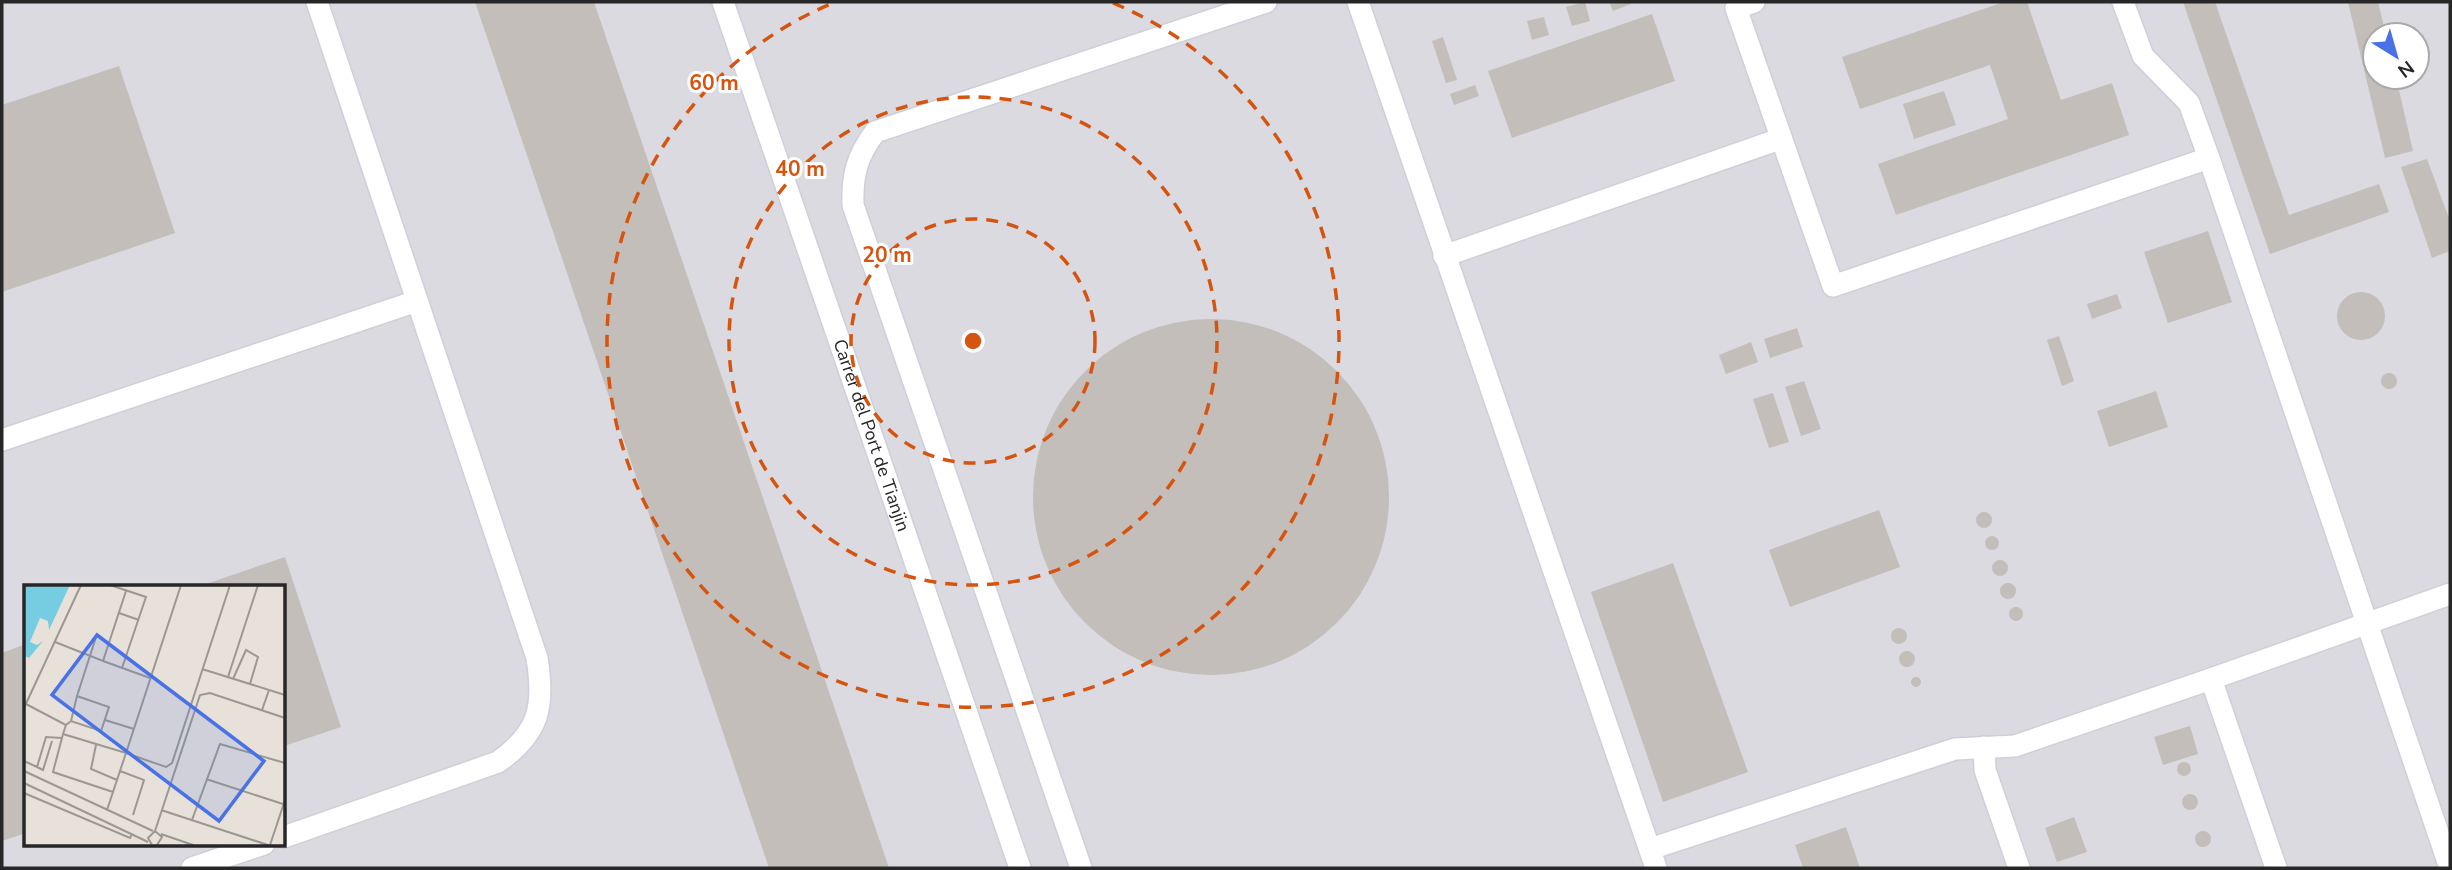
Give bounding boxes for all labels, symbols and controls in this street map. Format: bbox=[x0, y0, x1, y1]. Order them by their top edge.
north arrow bbox=[2361, 21, 2431, 91]
text: N bbox=[2392, 54, 2419, 83]
text: 60 m bbox=[689, 69, 739, 97]
text: 40 m bbox=[775, 155, 825, 183]
text: 20 m bbox=[862, 241, 912, 269]
centre of rings bbox=[961, 329, 985, 353]
street label: Carrer del Port de Tianjin bbox=[827, 336, 916, 535]
inset map bbox=[24, 585, 285, 846]

